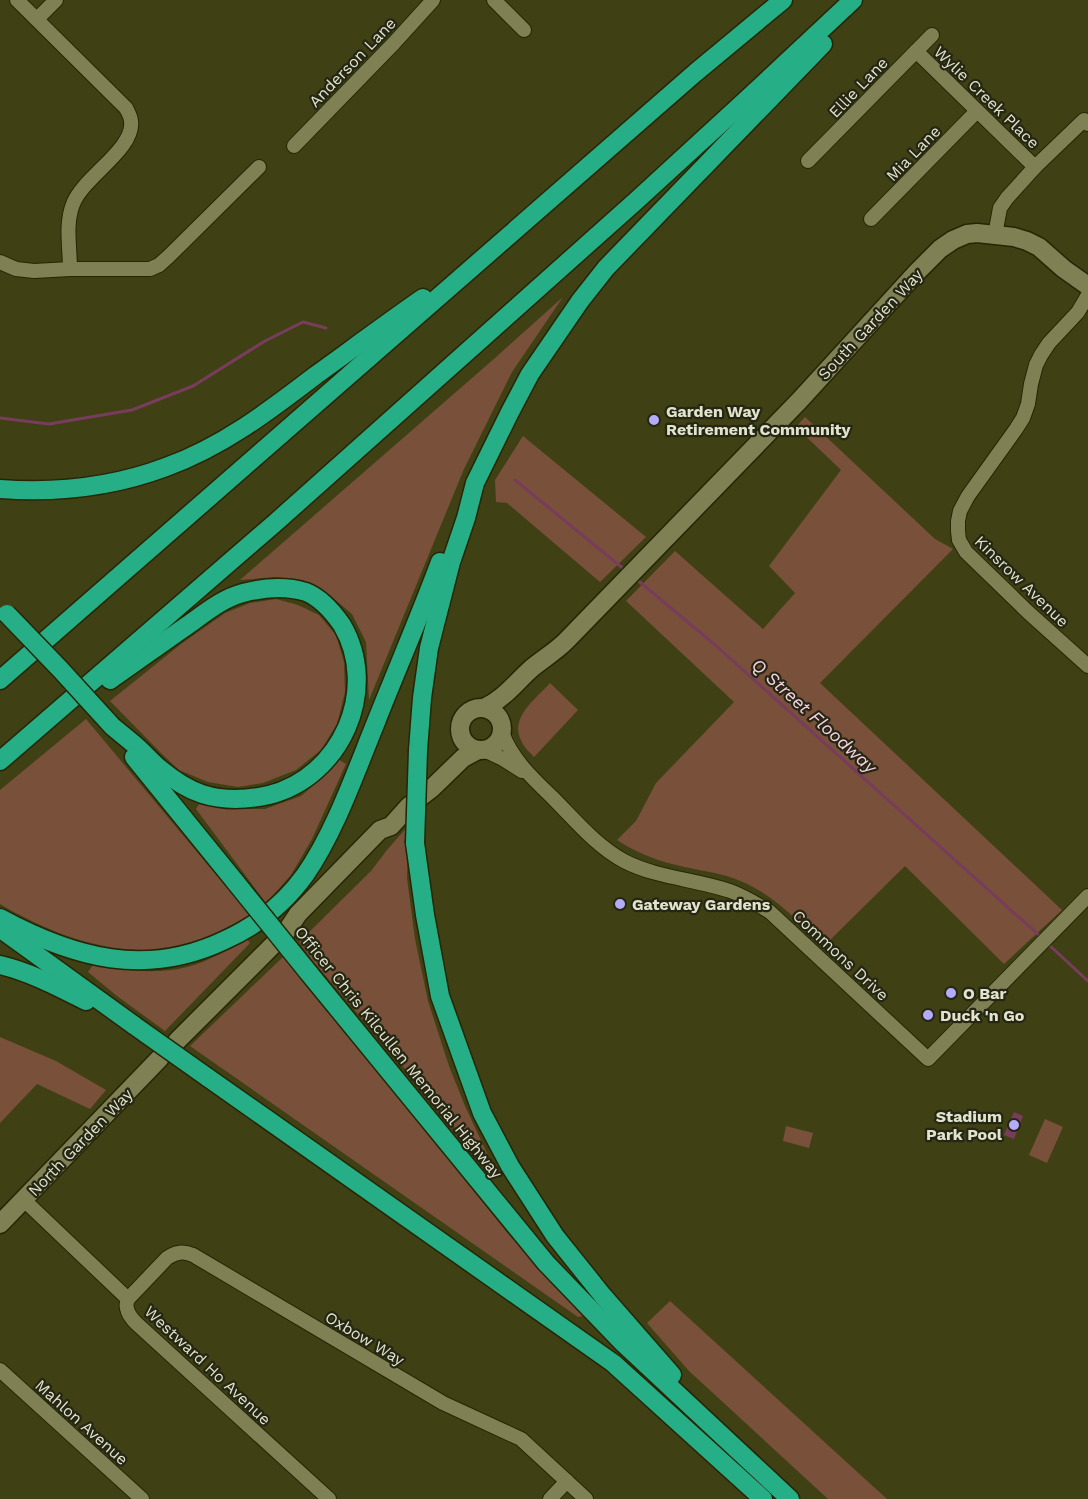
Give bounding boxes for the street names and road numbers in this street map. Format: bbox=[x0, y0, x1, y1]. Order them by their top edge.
street label: Anderson Lane bbox=[305, 14, 400, 111]
street label: Wylie Creek Place bbox=[930, 42, 1043, 153]
street label: Ellie Lane bbox=[825, 53, 892, 122]
street label: Mia Lane bbox=[882, 122, 944, 185]
street label: South Garden Way bbox=[814, 264, 927, 384]
street label: Kinsrow Avenue bbox=[971, 532, 1073, 631]
street label: Commons Drive bbox=[789, 906, 893, 1005]
street label: Officer Chris Kilcullen Memorial Highway bbox=[291, 923, 507, 1183]
street label: North Garden Way bbox=[24, 1084, 137, 1200]
street label: Westward Ho Avenue bbox=[141, 1302, 275, 1429]
street label: Oxbow Way bbox=[322, 1307, 409, 1370]
street label: Mahlon Avenue bbox=[31, 1376, 132, 1469]

